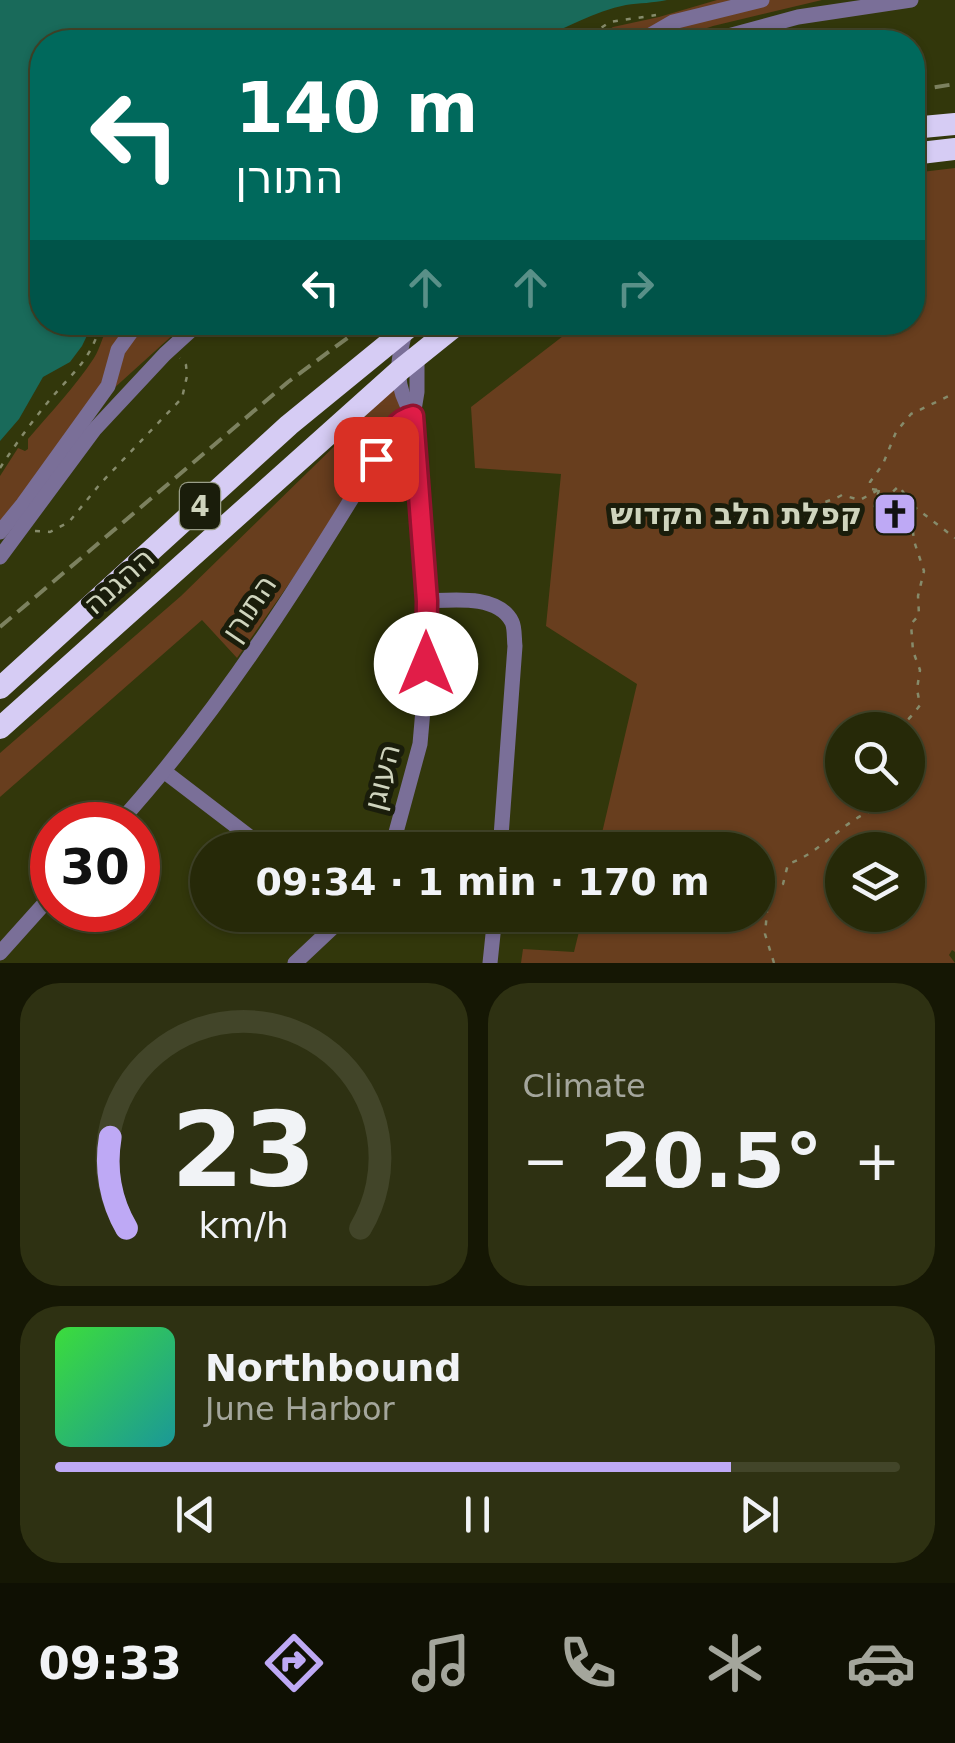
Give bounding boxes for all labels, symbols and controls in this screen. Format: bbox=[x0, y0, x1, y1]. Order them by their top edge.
text: 140 m bbox=[235, 67, 478, 149]
icon: left bbox=[70, 70, 200, 200]
text: התורן bbox=[235, 151, 344, 204]
icon: left bbox=[293, 260, 348, 315]
icon: ahead bbox=[398, 260, 453, 315]
icon: ahead bbox=[503, 260, 558, 315]
icon: right bbox=[608, 260, 663, 315]
pin bbox=[334, 417, 419, 502]
icon: arrive bbox=[349, 432, 404, 487]
road number: 4 bbox=[180, 483, 220, 529]
church icon: קפלת הלב הקדוש bbox=[872, 491, 918, 537]
place label: קפלת הלב הקדוש bbox=[610, 496, 862, 531]
street label: ההגנה bbox=[76, 540, 161, 621]
street label: התורן bbox=[214, 568, 283, 648]
position arrow bbox=[374, 612, 478, 716]
map controls bbox=[825, 712, 925, 932]
button: search bbox=[825, 712, 925, 812]
street label: העוגן bbox=[356, 740, 407, 814]
speed limit sign: 30 bbox=[30, 802, 160, 932]
button: layers bbox=[825, 832, 925, 932]
text: 09:34 · 1 min · 170 m bbox=[255, 860, 710, 904]
text: Climate bbox=[523, 1067, 646, 1105]
text: 23 bbox=[171, 1089, 316, 1211]
text: 20.5° bbox=[600, 1117, 823, 1205]
text: − bbox=[523, 1129, 569, 1193]
text: + bbox=[854, 1129, 900, 1193]
text: km/h bbox=[199, 1205, 289, 1246]
text: Northbound bbox=[205, 1346, 461, 1390]
text: June Harbor bbox=[205, 1390, 395, 1428]
icon: previous bbox=[168, 1487, 223, 1542]
icon: pause bbox=[450, 1487, 505, 1542]
icon: next bbox=[732, 1487, 787, 1542]
icon: directions bbox=[259, 1628, 329, 1698]
icon: music bbox=[406, 1628, 476, 1698]
icon: phone bbox=[553, 1628, 623, 1698]
icon: climate bbox=[700, 1628, 770, 1698]
icon: car bbox=[846, 1628, 916, 1698]
text: 09:33 bbox=[38, 1637, 182, 1690]

